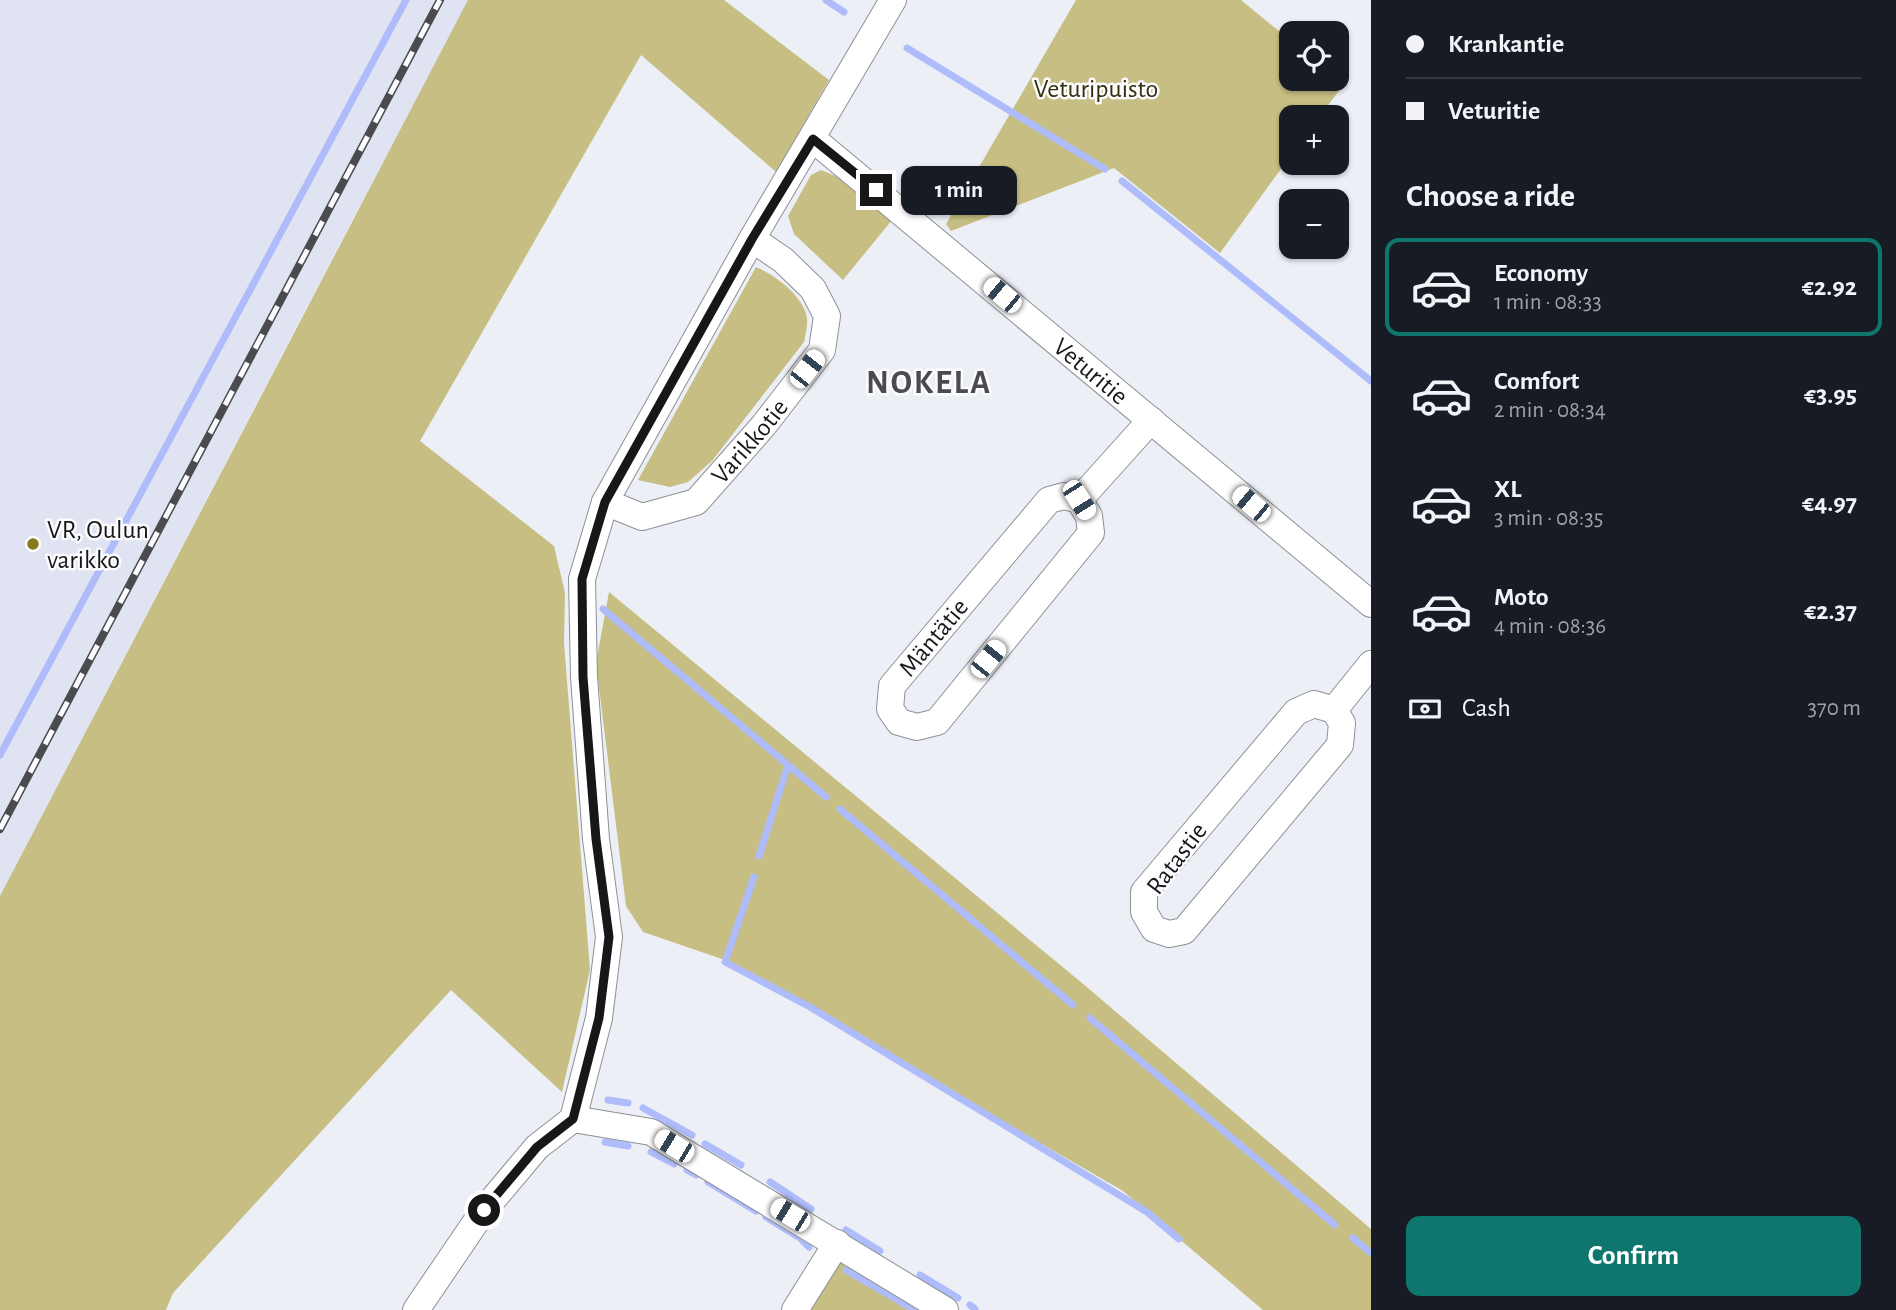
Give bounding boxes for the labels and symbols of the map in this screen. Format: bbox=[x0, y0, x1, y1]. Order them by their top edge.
park label: Veturipuisto bbox=[1034, 76, 1158, 102]
callout: 1 min bbox=[900, 166, 1016, 214]
route end bbox=[860, 174, 892, 206]
car bbox=[980, 273, 1025, 317]
street label: Veturitie bbox=[1048, 333, 1133, 410]
car bbox=[786, 346, 829, 392]
district label: NOKELA bbox=[866, 367, 992, 400]
street label: Varikkotie bbox=[707, 394, 793, 489]
car bbox=[1059, 477, 1100, 523]
car bbox=[1229, 482, 1274, 526]
place label: VR, Oulun varikko bbox=[47, 517, 149, 573]
marker: VR, Oulun varikko bbox=[25, 536, 41, 552]
street label: Mäntätie bbox=[894, 594, 973, 681]
car bbox=[967, 636, 1010, 682]
street label: Ratastie bbox=[1142, 818, 1212, 899]
car bbox=[651, 1126, 698, 1166]
route start bbox=[468, 1194, 500, 1226]
car bbox=[767, 1195, 814, 1235]

